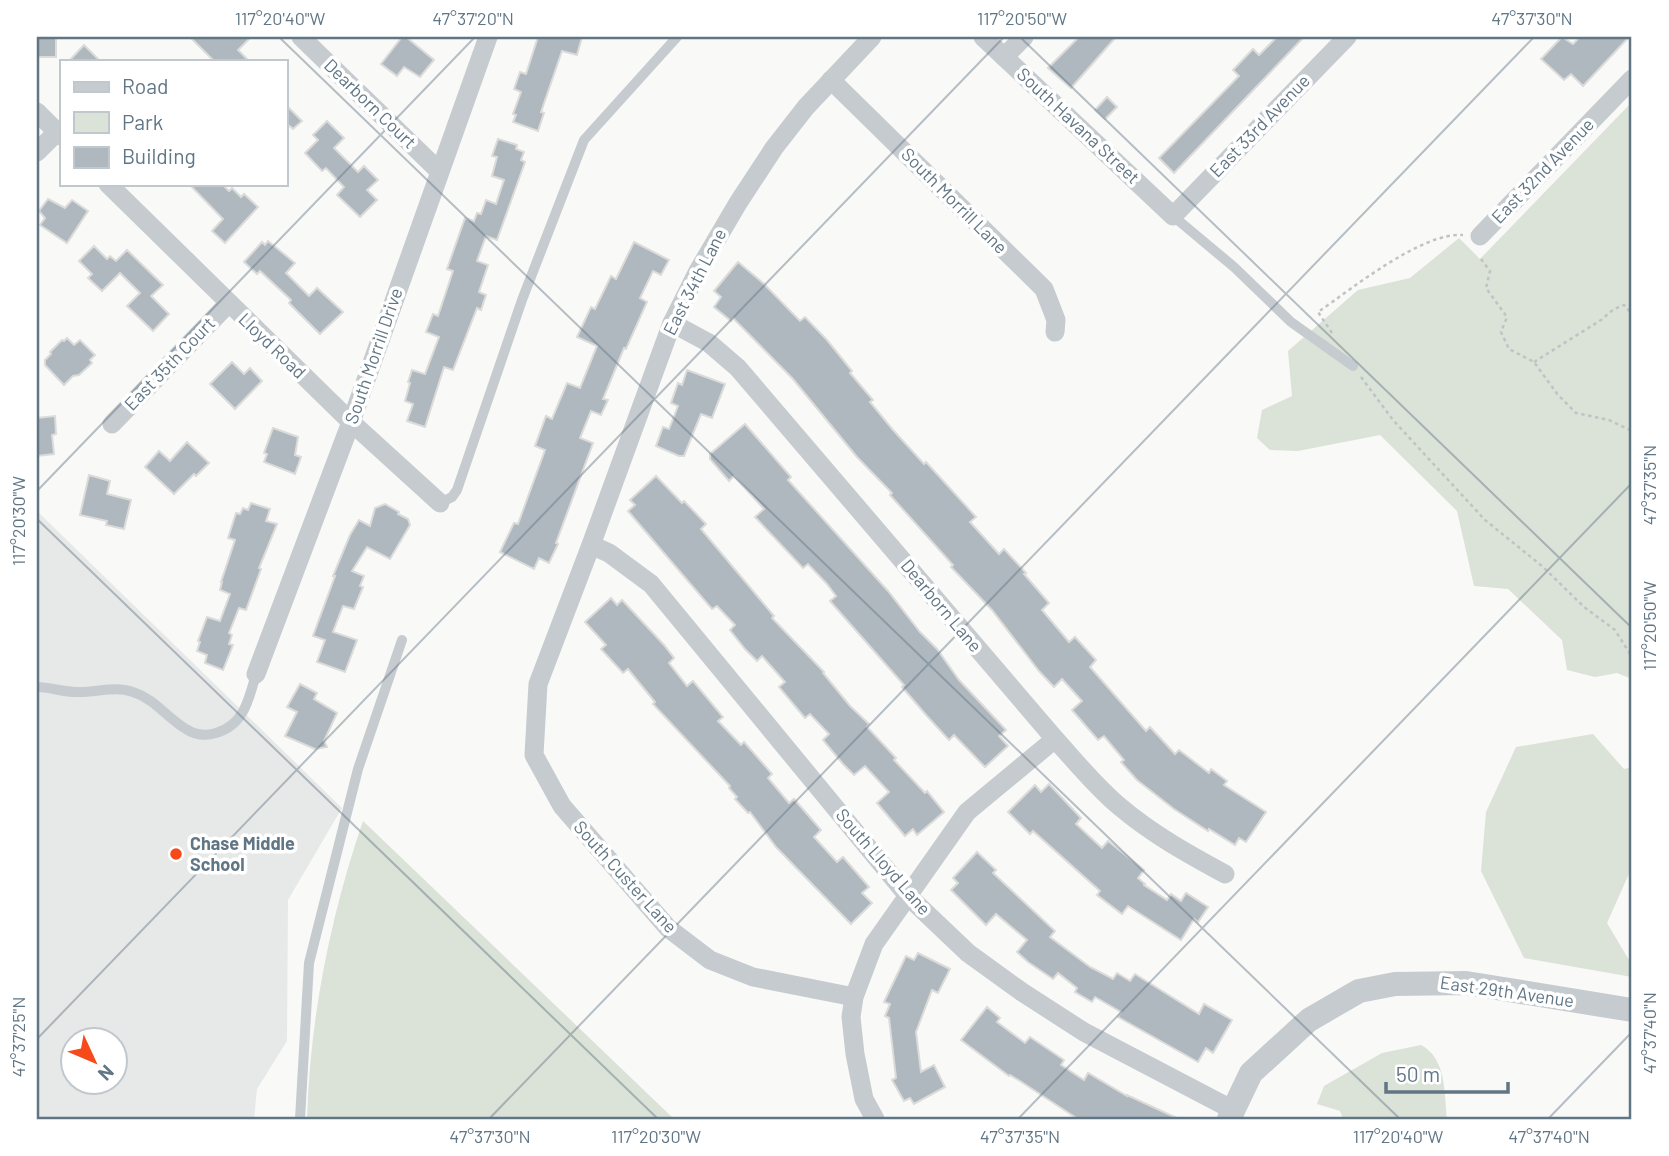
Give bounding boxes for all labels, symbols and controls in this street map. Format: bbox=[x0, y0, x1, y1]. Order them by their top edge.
text: 117°20'40"W bbox=[235, 7, 326, 29]
text: 47°37'20"N bbox=[432, 7, 514, 29]
text: 117°20'50"W bbox=[977, 7, 1067, 29]
text: 47°37'30"N bbox=[1491, 7, 1573, 29]
street label: Dearborn Court bbox=[320, 54, 421, 153]
legend bbox=[60, 60, 287, 186]
street label: South Havana Street bbox=[1013, 63, 1145, 188]
street label: East 33rd Avenue bbox=[1205, 69, 1314, 181]
text: Road bbox=[122, 73, 168, 98]
text: Park bbox=[122, 109, 163, 134]
street label: East 32nd Avenue bbox=[1486, 113, 1598, 228]
text: Building bbox=[122, 143, 196, 168]
street label: South Morrill Lane bbox=[897, 143, 1012, 258]
street label: East 34th Lane bbox=[658, 225, 730, 338]
street label: South Morrill Drive bbox=[340, 285, 407, 426]
street label: Lloyd Road bbox=[234, 308, 311, 383]
street label: East 35th Court bbox=[119, 312, 219, 414]
text: 47°37'35"N bbox=[1638, 445, 1660, 525]
text: 117°20'30"W bbox=[7, 476, 29, 566]
street label: Dearborn Lane bbox=[897, 554, 987, 656]
text: 117°20'50"W bbox=[1638, 581, 1660, 671]
street label: South Lloyd Lane bbox=[832, 804, 936, 919]
street label: South Custer Lane bbox=[570, 816, 682, 937]
place label: Chase Middle School bbox=[190, 832, 295, 875]
marker: Chase Middle School bbox=[168, 846, 184, 862]
street label: East 29th Avenue bbox=[1439, 971, 1575, 1011]
text: 47°37'40"N bbox=[1638, 992, 1660, 1074]
text: 47°37'25"N bbox=[7, 997, 29, 1077]
north arrow bbox=[60, 1026, 130, 1096]
scale bar bbox=[1386, 1051, 1508, 1095]
text: N bbox=[94, 1061, 119, 1086]
text: 50 m bbox=[1396, 1061, 1440, 1086]
text: 47°37'30"N bbox=[449, 1125, 531, 1147]
text: 117°20'30"W bbox=[611, 1125, 701, 1147]
text: 47°37'35"N bbox=[980, 1125, 1060, 1147]
text: 117°20'40"W bbox=[1353, 1125, 1444, 1147]
text: 47°37'40"N bbox=[1508, 1125, 1590, 1147]

